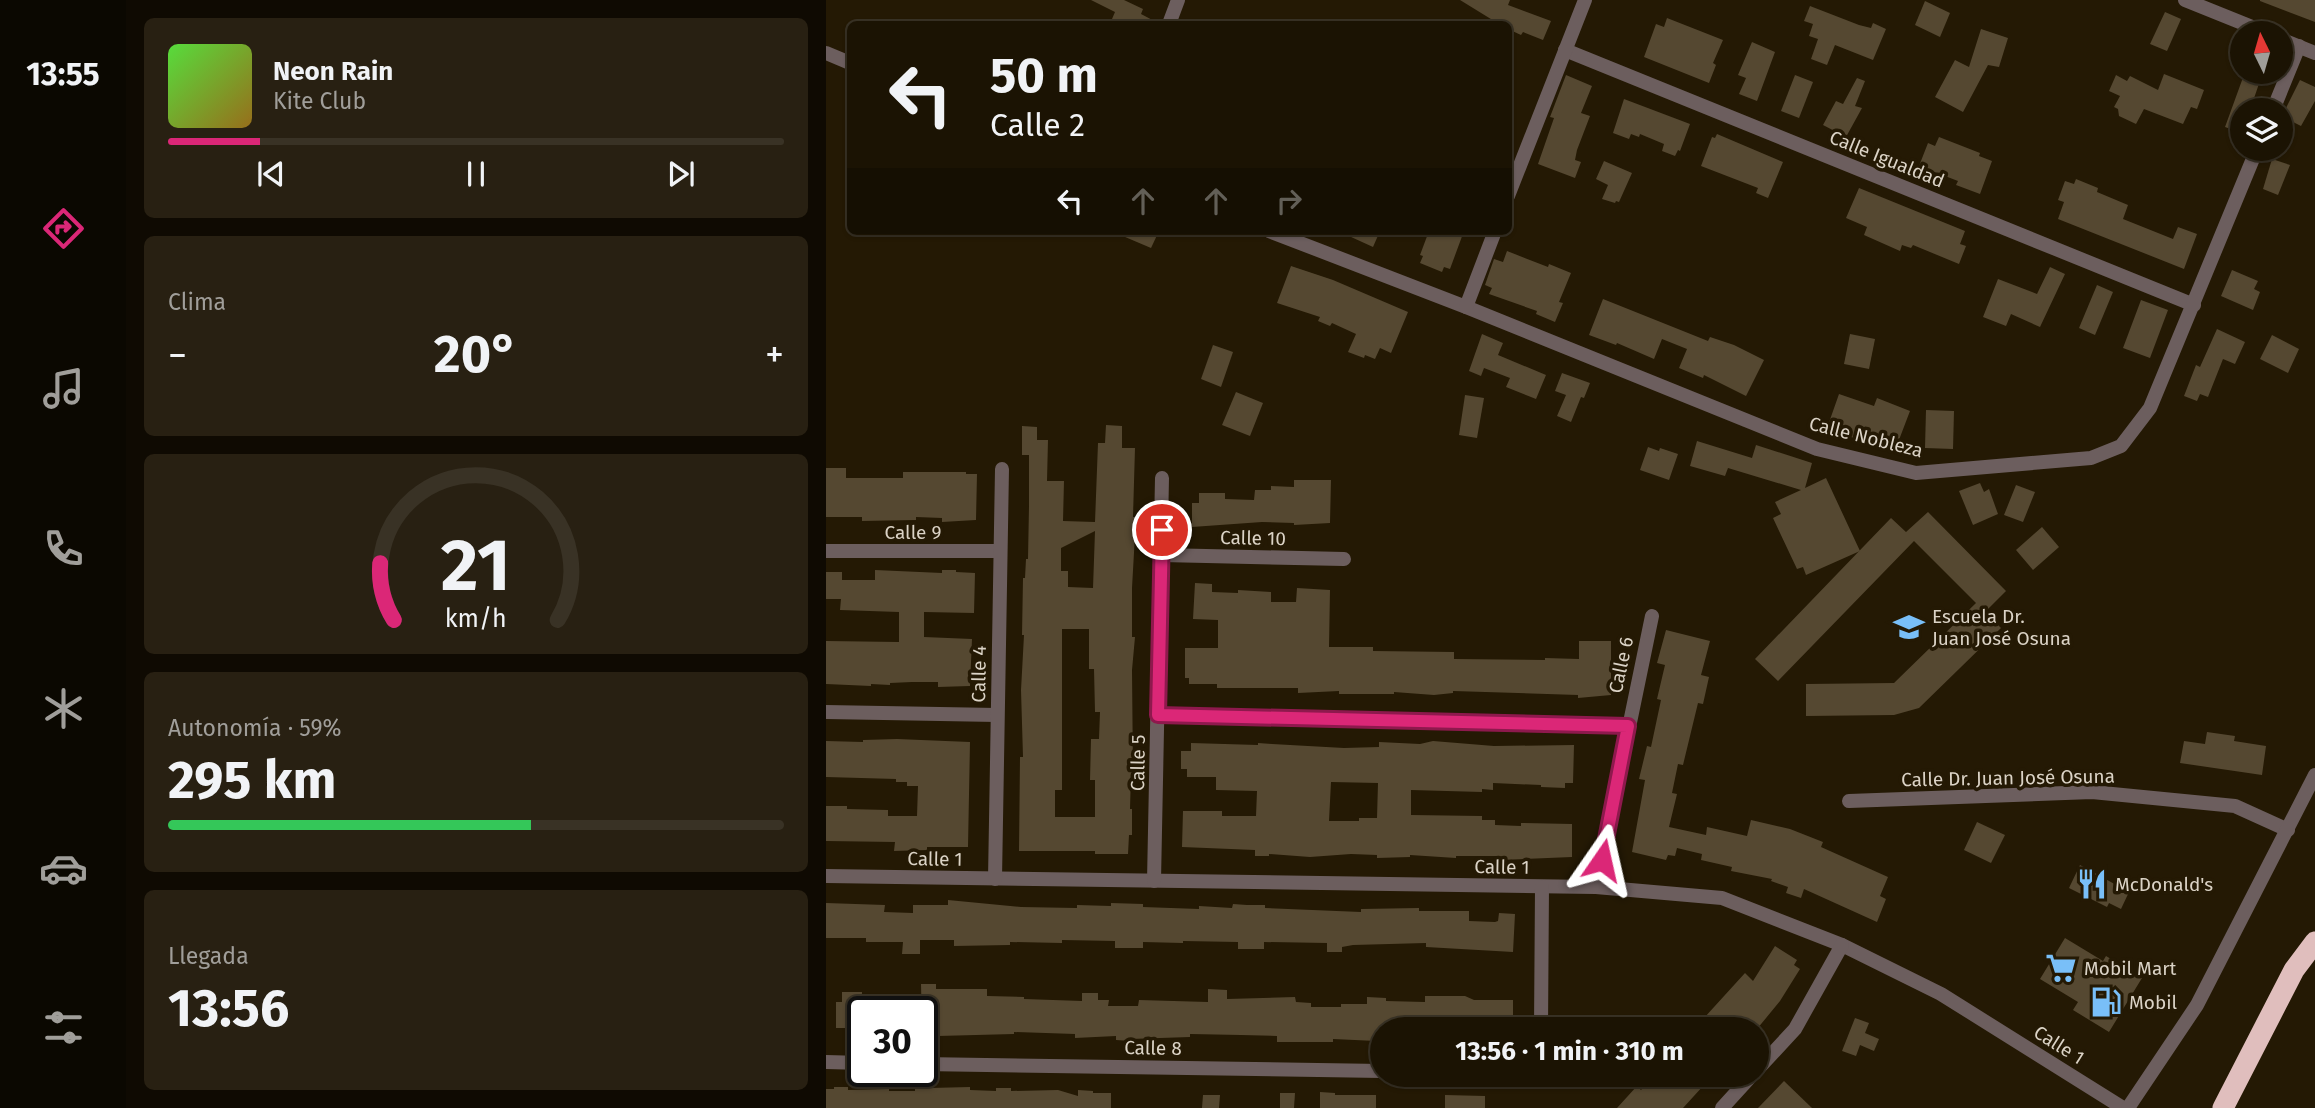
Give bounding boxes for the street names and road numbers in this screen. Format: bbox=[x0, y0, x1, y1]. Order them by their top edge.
street label: Calle Igualdad bbox=[1826, 125, 1948, 193]
street label: Calle Nobleza bbox=[1807, 412, 1925, 462]
street label: Calle 9 bbox=[884, 521, 942, 544]
street label: Calle 10 bbox=[1220, 526, 1286, 550]
street label: Calle 6 bbox=[1604, 635, 1638, 695]
street label: Calle 4 bbox=[967, 645, 991, 703]
street label: Calle 5 bbox=[1126, 735, 1150, 791]
street label: Calle Dr. Juan José Osuna bbox=[1901, 765, 2115, 791]
street label: Calle 1 bbox=[907, 847, 963, 871]
street label: Calle 1 bbox=[1474, 855, 1530, 879]
street label: Calle 1 bbox=[2029, 1021, 2089, 1069]
street label: Calle 8 bbox=[1124, 1036, 1182, 1060]

